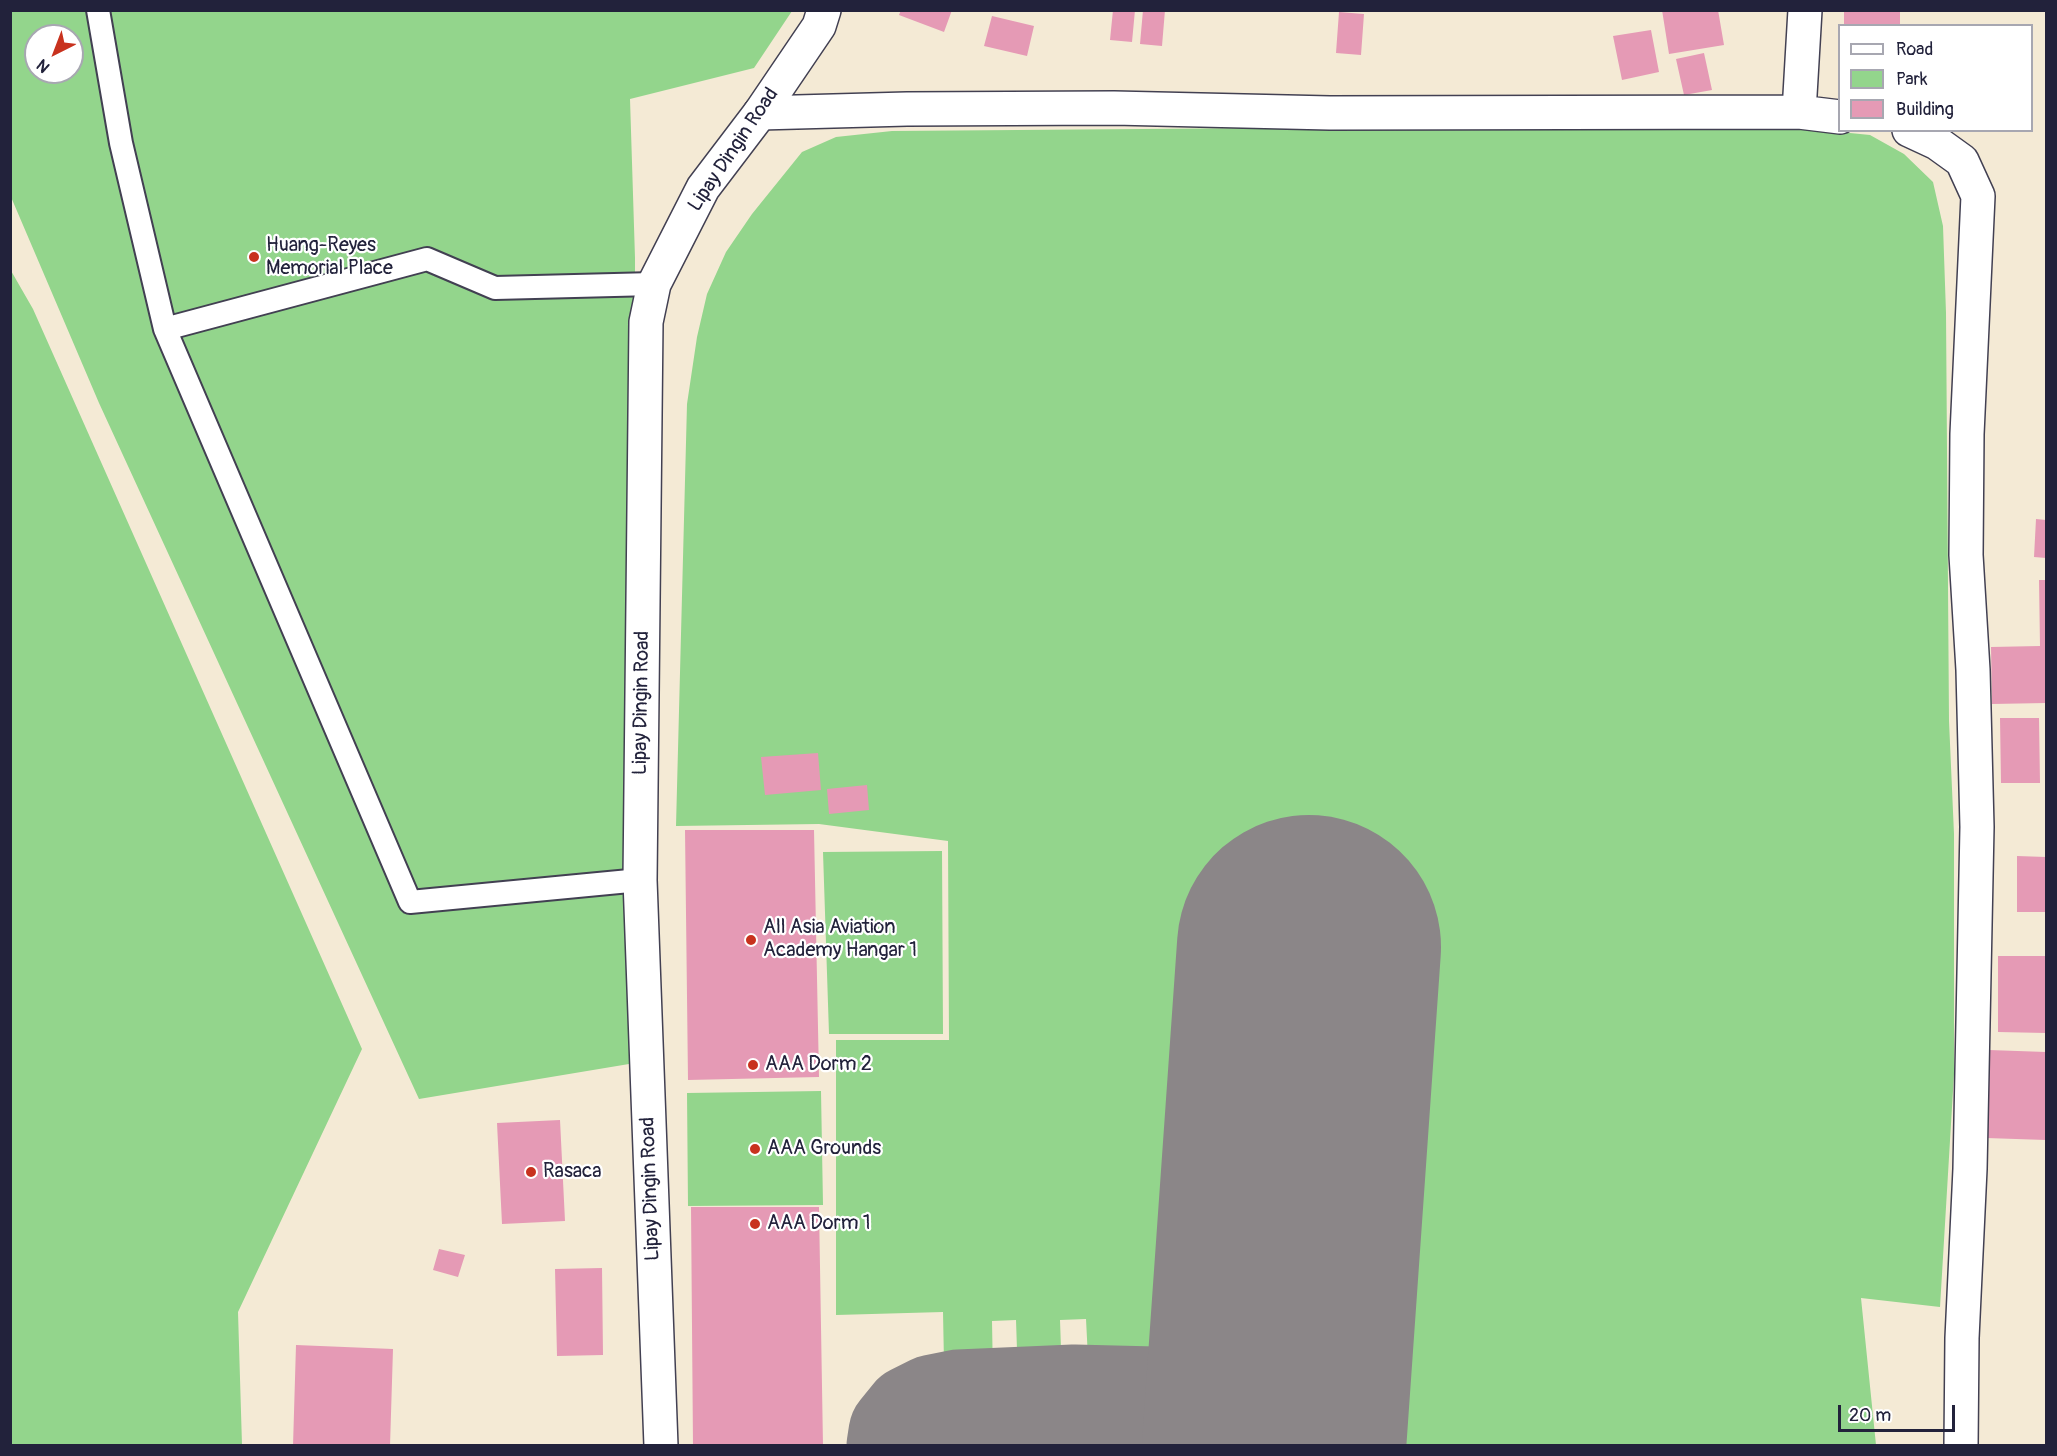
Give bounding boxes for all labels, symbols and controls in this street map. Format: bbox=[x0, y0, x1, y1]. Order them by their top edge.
north arrow bbox=[24, 24, 84, 84]
legend bbox=[1838, 24, 2033, 132]
text: Road bbox=[1896, 38, 1933, 61]
text: N bbox=[33, 55, 54, 77]
text: Park bbox=[1896, 68, 1928, 91]
street label: Lipay Dingin Road bbox=[684, 84, 784, 216]
text: Building bbox=[1896, 98, 1954, 121]
place label: Huang-Reyes Memorial Place bbox=[266, 234, 393, 281]
marker: Huang-Reyes Memorial Place bbox=[247, 250, 261, 264]
street label: Lipay Dingin Road bbox=[629, 631, 655, 775]
place label: All Asia Aviation Academy Hangar 1 bbox=[763, 916, 917, 963]
marker: All Asia Aviation Academy Hangar 1 bbox=[744, 933, 758, 947]
place label: AAA Dorm 2 bbox=[765, 1053, 872, 1077]
marker: AAA Dorm 2 bbox=[746, 1058, 760, 1072]
street label: Lipay Dingin Road bbox=[636, 1117, 666, 1261]
place label: AAA Grounds bbox=[767, 1137, 881, 1161]
marker: AAA Grounds bbox=[748, 1142, 762, 1156]
place label: Rasaca bbox=[543, 1160, 602, 1184]
marker: Rasaca bbox=[524, 1165, 538, 1179]
place label: AAA Dorm 1 bbox=[767, 1212, 871, 1236]
marker: AAA Dorm 1 bbox=[748, 1217, 762, 1231]
scale bar bbox=[1841, 1393, 1958, 1431]
text: 20 m bbox=[1849, 1404, 1891, 1427]

